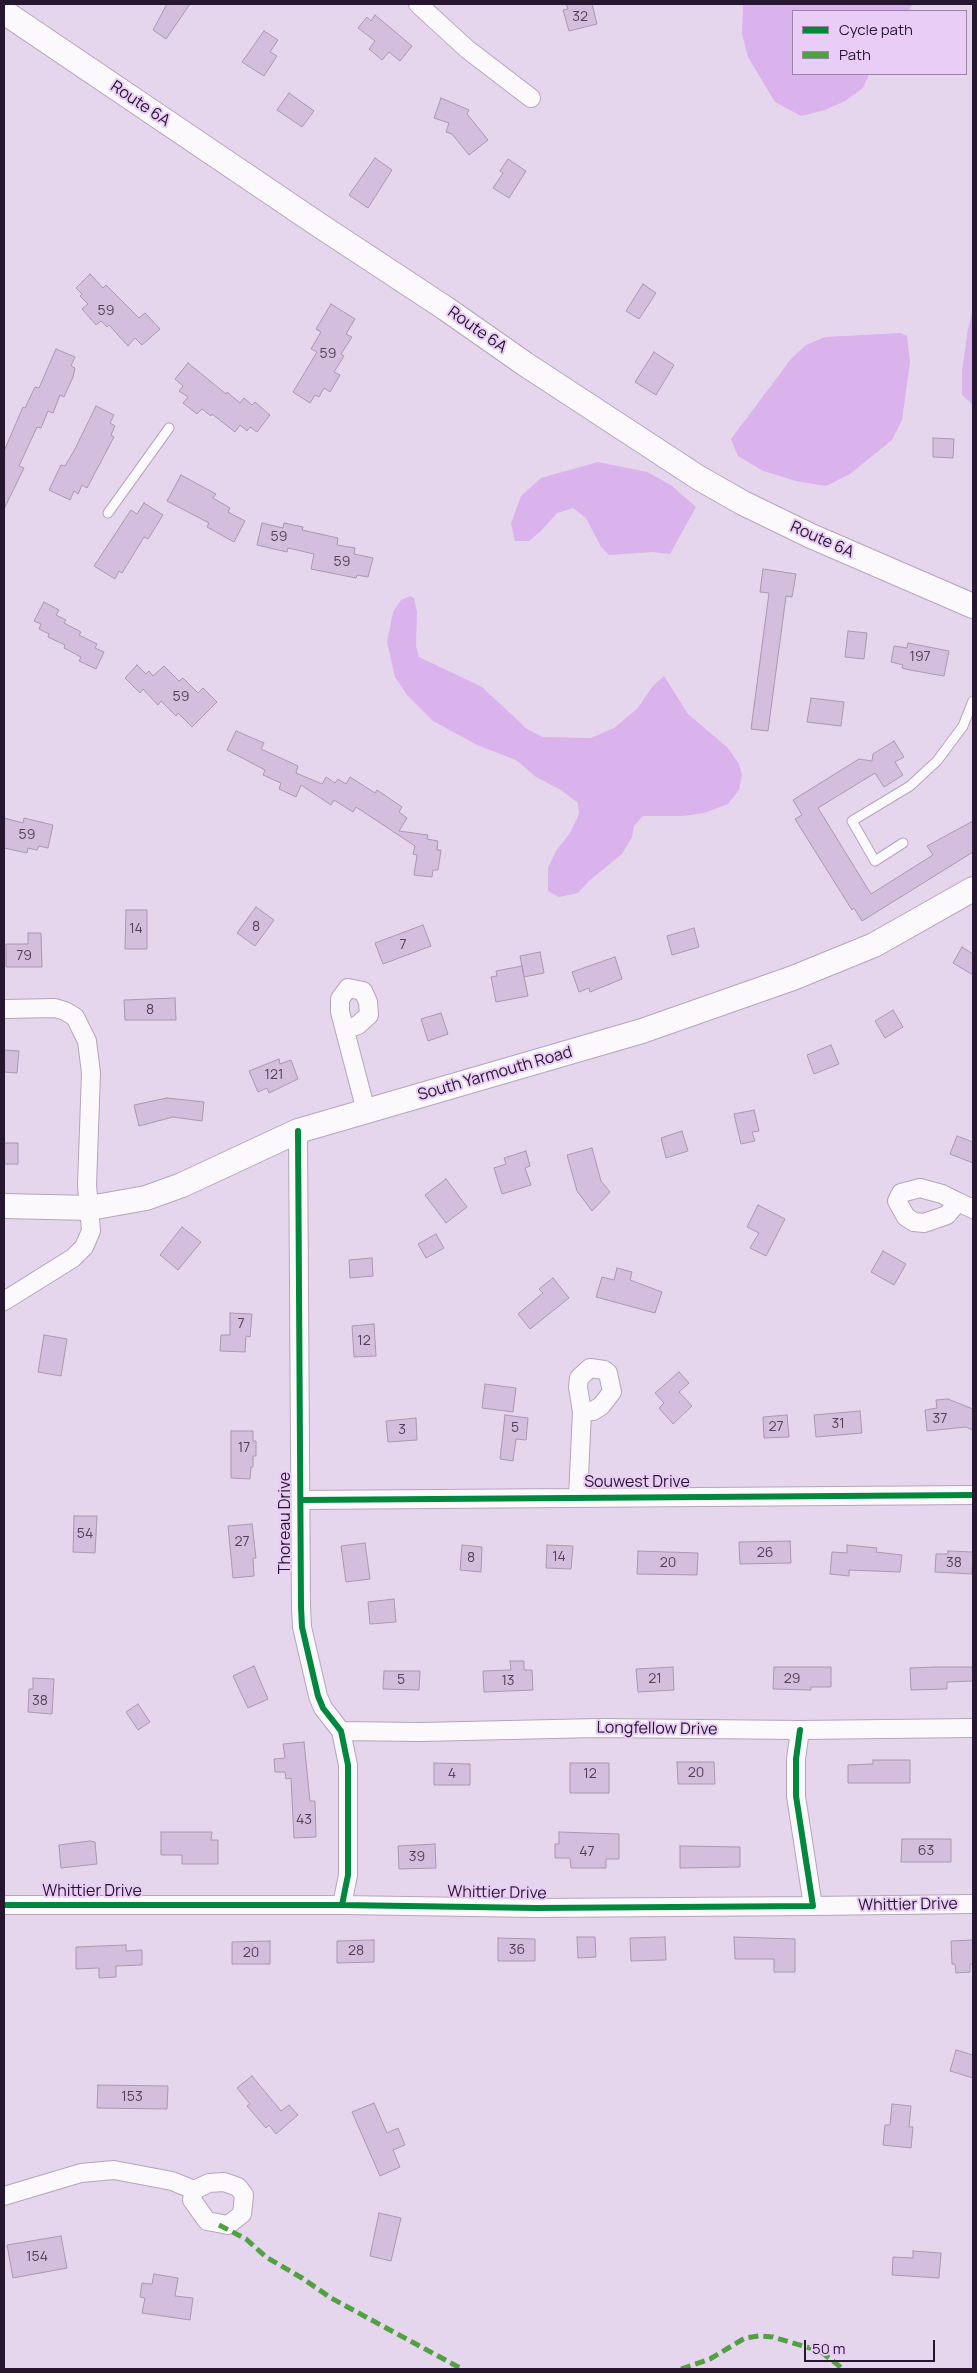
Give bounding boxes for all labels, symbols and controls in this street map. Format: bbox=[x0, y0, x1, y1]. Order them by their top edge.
house number: 32 bbox=[572, 9, 588, 25]
legend bbox=[792, 10, 967, 75]
text: Cycle path bbox=[839, 19, 913, 40]
text: Path bbox=[839, 44, 871, 65]
street label: Route 6A bbox=[107, 77, 173, 131]
house number: 59 bbox=[98, 303, 114, 319]
street label: Route 6A bbox=[444, 303, 510, 357]
house number: 59 bbox=[320, 346, 336, 362]
street label: Route 6A bbox=[787, 517, 857, 563]
house number: 59 bbox=[271, 529, 287, 545]
house number: 59 bbox=[334, 554, 350, 570]
house number: 197 bbox=[910, 649, 930, 665]
house number: 59 bbox=[173, 689, 189, 705]
house number: 59 bbox=[19, 827, 35, 843]
house number: 8 bbox=[252, 919, 260, 935]
house number: 14 bbox=[129, 921, 143, 937]
house number: 7 bbox=[399, 937, 407, 953]
house number: 79 bbox=[16, 948, 32, 964]
house number: 8 bbox=[146, 1002, 154, 1018]
street label: South Yarmouth Road bbox=[416, 1043, 574, 1105]
house number: 121 bbox=[265, 1067, 283, 1083]
house number: 7 bbox=[237, 1316, 245, 1332]
house number: 12 bbox=[357, 1333, 371, 1349]
house number: 37 bbox=[933, 1411, 947, 1427]
house number: 31 bbox=[831, 1416, 845, 1432]
house number: 27 bbox=[768, 1419, 784, 1435]
house number: 5 bbox=[511, 1420, 519, 1436]
house number: 3 bbox=[398, 1422, 406, 1438]
house number: 17 bbox=[238, 1440, 250, 1456]
street label: Thoreau Drive bbox=[276, 1472, 296, 1574]
street label: Souwest Drive bbox=[584, 1473, 690, 1493]
house number: 54 bbox=[77, 1526, 93, 1542]
house number: 27 bbox=[234, 1534, 250, 1550]
house number: 26 bbox=[757, 1545, 773, 1561]
house number: 14 bbox=[552, 1549, 566, 1565]
house number: 8 bbox=[467, 1550, 475, 1566]
house number: 20 bbox=[660, 1555, 676, 1571]
house number: 38 bbox=[946, 1555, 962, 1571]
house number: 21 bbox=[648, 1671, 662, 1687]
house number: 29 bbox=[784, 1671, 800, 1687]
house number: 5 bbox=[397, 1672, 405, 1688]
house number: 13 bbox=[501, 1673, 515, 1689]
house number: 38 bbox=[32, 1693, 48, 1709]
street label: Longfellow Drive bbox=[596, 1718, 718, 1740]
house number: 20 bbox=[688, 1765, 704, 1781]
house number: 4 bbox=[448, 1766, 456, 1782]
house number: 12 bbox=[583, 1766, 597, 1782]
house number: 43 bbox=[296, 1812, 312, 1828]
house number: 63 bbox=[918, 1843, 934, 1859]
house number: 47 bbox=[579, 1844, 595, 1860]
house number: 39 bbox=[409, 1849, 425, 1865]
street label: Whittier Drive bbox=[42, 1882, 142, 1902]
street label: Whittier Drive bbox=[447, 1883, 547, 1903]
street label: Whittier Drive bbox=[858, 1895, 958, 1915]
house number: 36 bbox=[509, 1942, 525, 1958]
house number: 28 bbox=[348, 1943, 364, 1959]
house number: 20 bbox=[243, 1945, 259, 1961]
house number: 153 bbox=[121, 2089, 143, 2105]
house number: 154 bbox=[26, 2249, 48, 2265]
scale bar bbox=[807, 2330, 938, 2362]
text: 50 m bbox=[812, 2338, 846, 2359]

